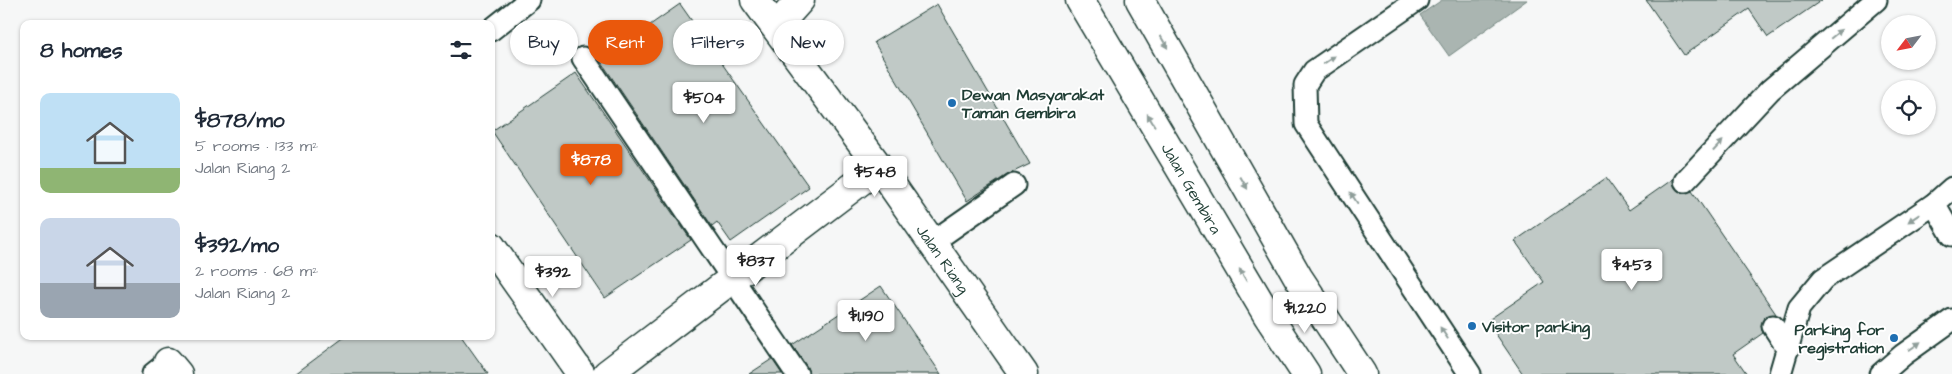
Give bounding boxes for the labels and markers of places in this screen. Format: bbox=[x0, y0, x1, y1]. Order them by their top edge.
pin: $504 bbox=[674, 82, 734, 124]
place label: Dewan Masyarakat Taman Gembira bbox=[961, 84, 1105, 124]
marker: Dewan Masyarakat Taman Gembira bbox=[946, 97, 958, 109]
pin: $878 bbox=[561, 144, 621, 186]
pin: $548 bbox=[845, 156, 905, 198]
pin: $837 bbox=[726, 244, 786, 287]
pin: $453 bbox=[1602, 248, 1662, 291]
pin: $392 bbox=[523, 256, 583, 298]
pin: $1,220 bbox=[1264, 292, 1346, 334]
pin: $1,190 bbox=[825, 300, 907, 342]
place label: Visitor parking bbox=[1481, 316, 1591, 340]
place label: Parking for registration bbox=[1795, 319, 1884, 361]
marker: Visitor parking bbox=[1466, 320, 1478, 332]
marker: Parking for registration bbox=[1888, 332, 1900, 344]

